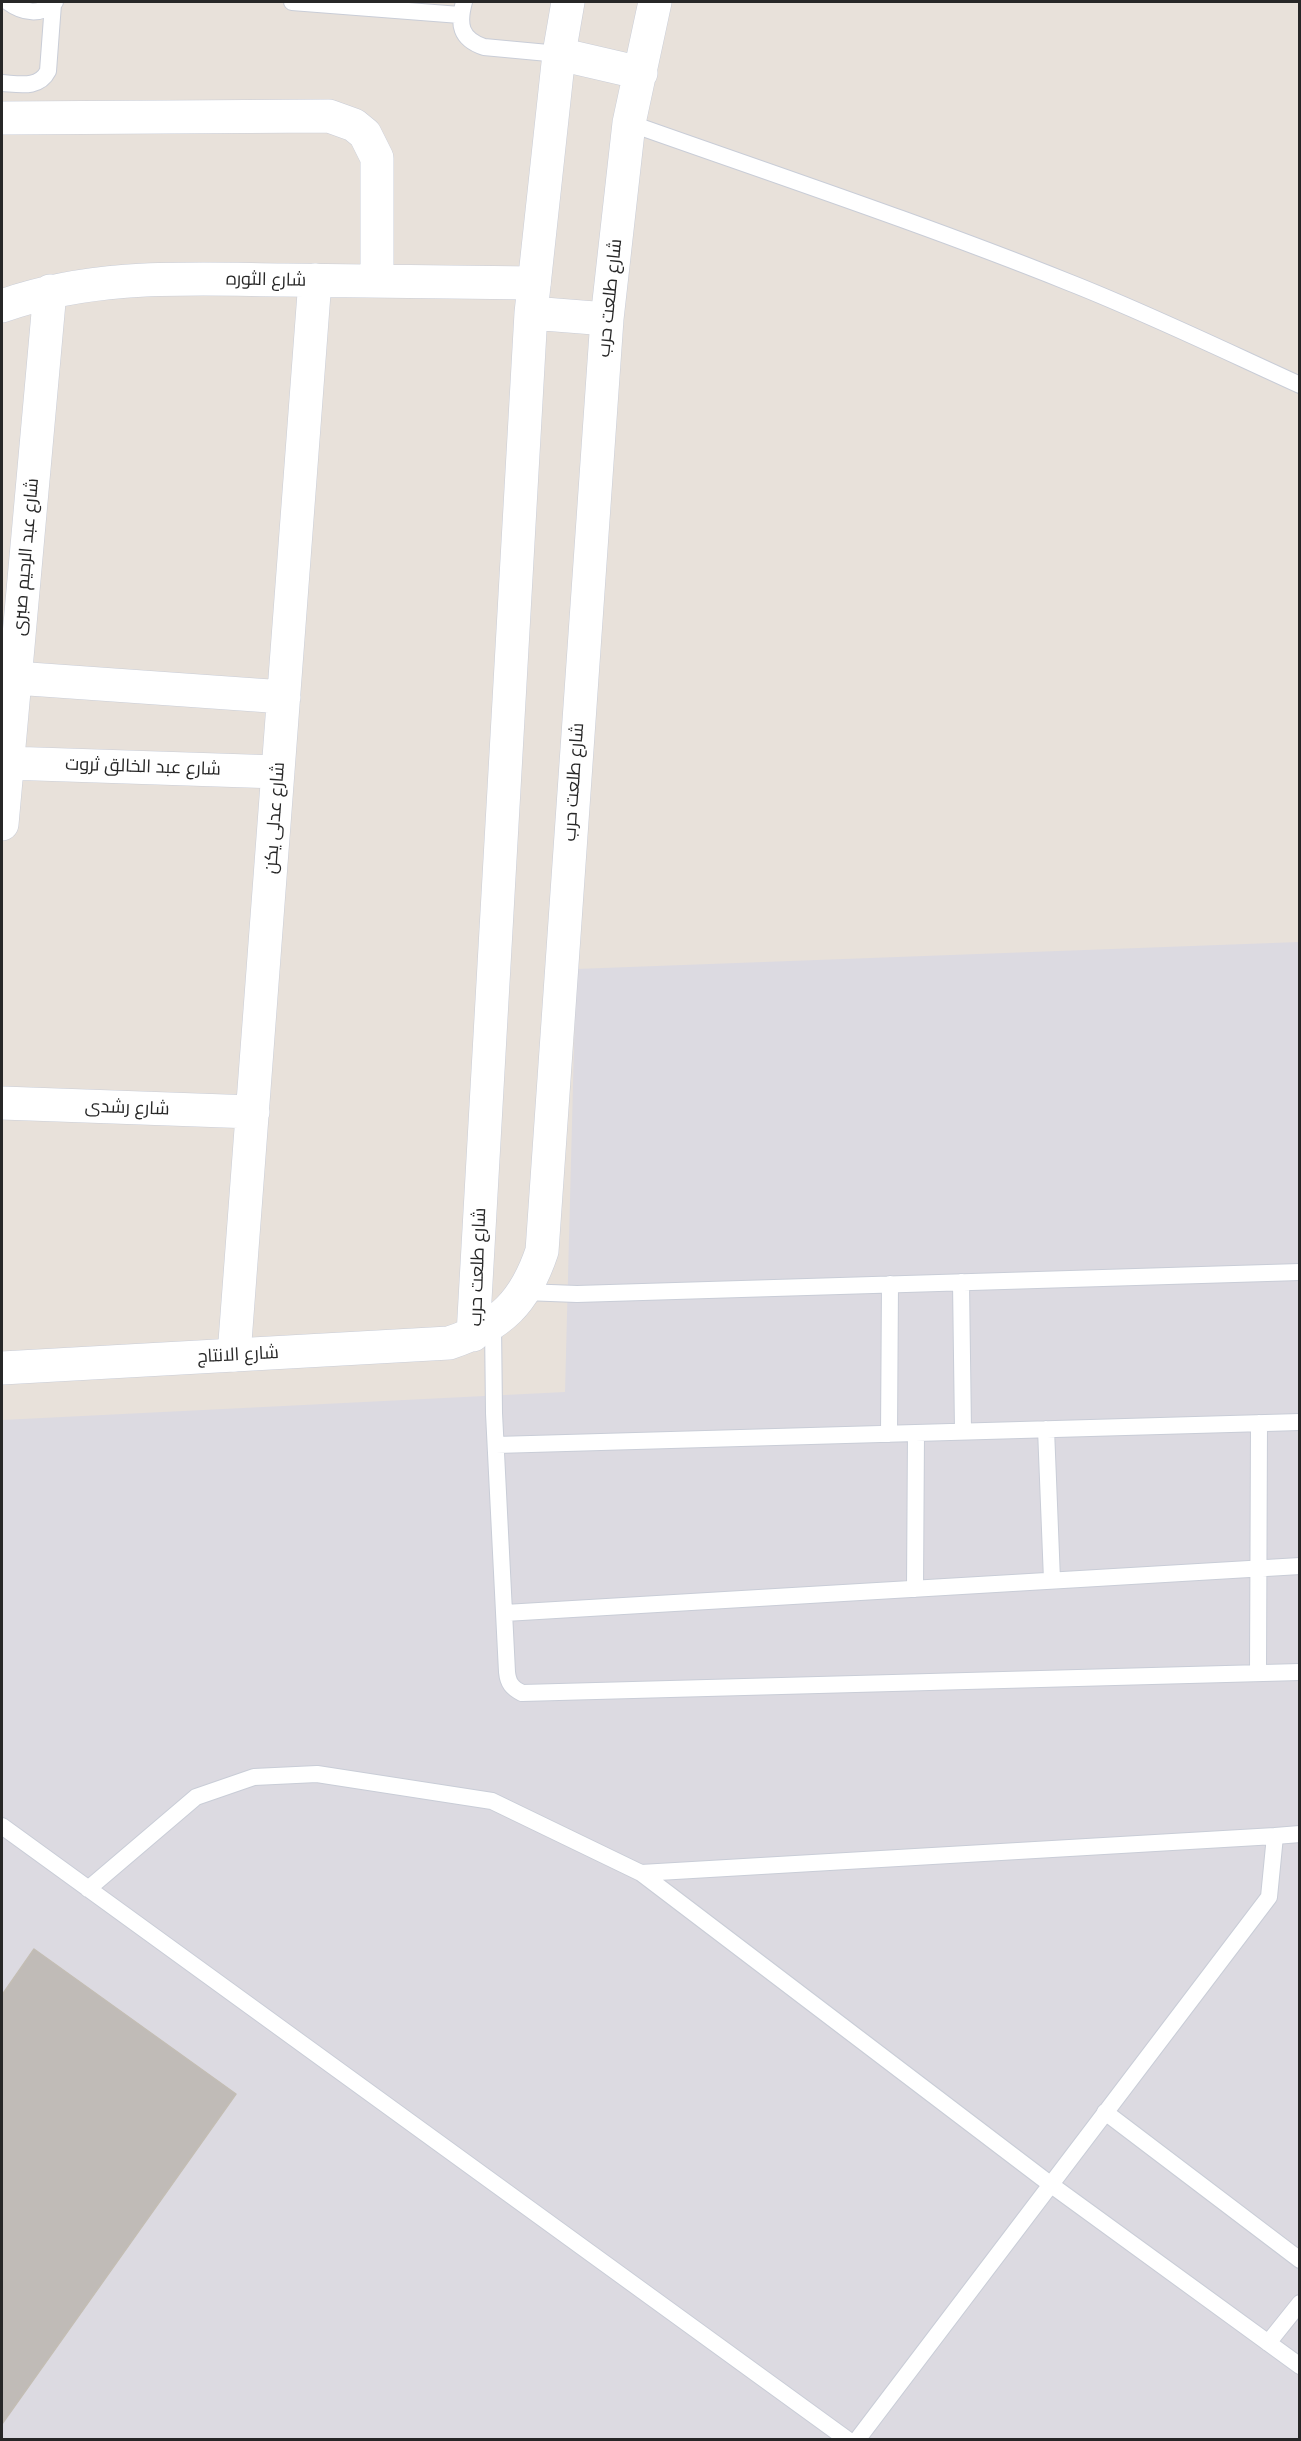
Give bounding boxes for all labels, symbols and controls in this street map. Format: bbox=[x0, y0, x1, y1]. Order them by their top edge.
street label: شارع طلعت حرب bbox=[593, 238, 627, 358]
street label: شارع الثوره bbox=[226, 269, 306, 291]
street label: شارع عبد الرحيم صبرى bbox=[8, 477, 44, 637]
street label: شارع طلعت حرب bbox=[559, 722, 589, 842]
street label: شارع عبد الخالق ثروت bbox=[65, 753, 221, 781]
street label: شارع عدلى يكن bbox=[260, 761, 290, 875]
street label: شارع رشدى bbox=[84, 1096, 170, 1120]
street label: شارع طلعت حرب bbox=[465, 1207, 491, 1327]
street label: شارع الانتاج bbox=[197, 1342, 279, 1368]

